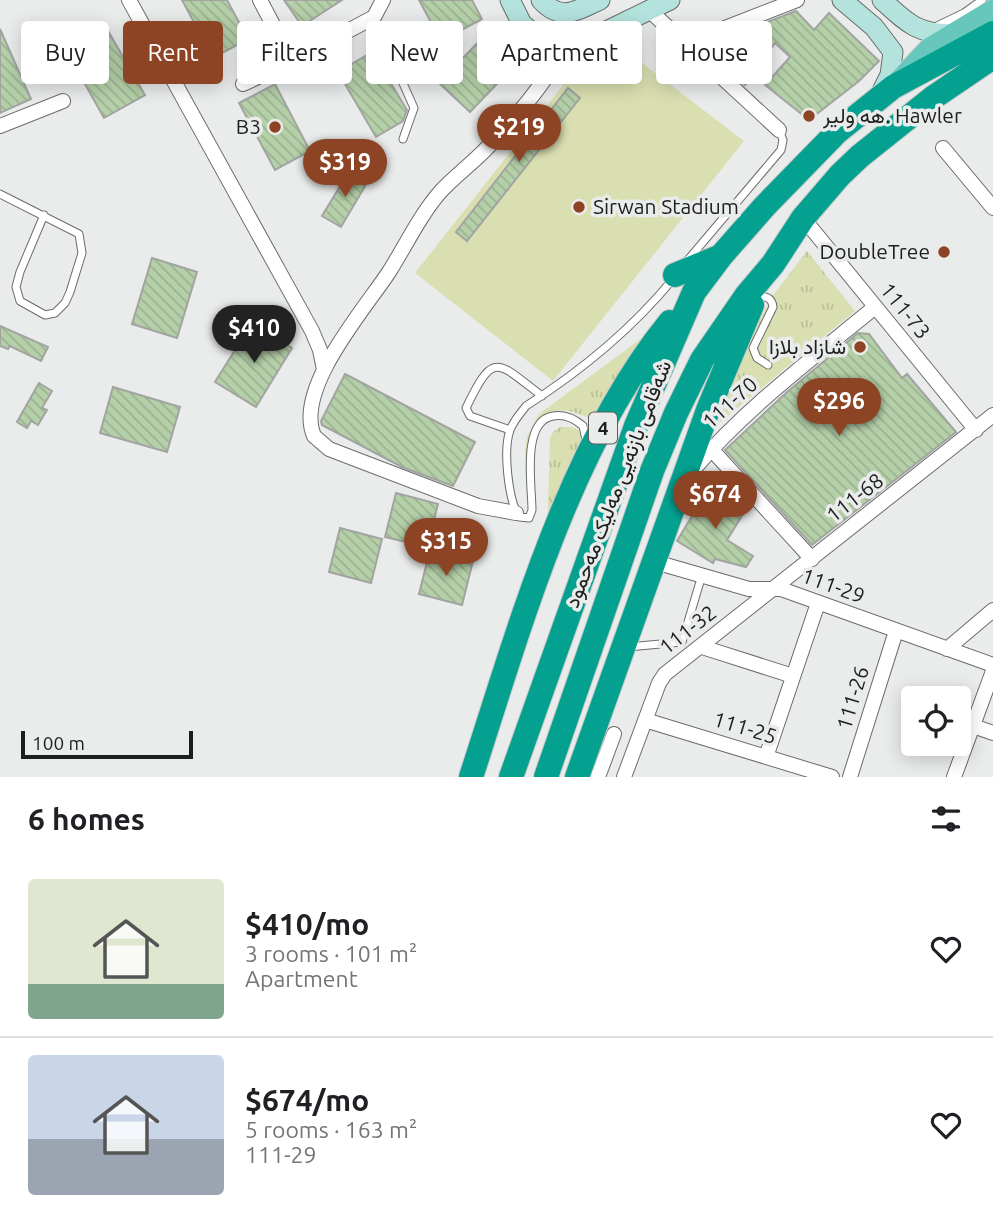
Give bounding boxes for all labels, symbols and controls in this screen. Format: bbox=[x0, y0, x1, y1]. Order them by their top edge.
chip: Buy bbox=[21, 21, 109, 84]
chip: Rent bbox=[123, 21, 223, 84]
chip: Filters bbox=[237, 21, 352, 84]
chip: New bbox=[366, 21, 463, 84]
chip: Apartment bbox=[477, 21, 642, 84]
chip: House bbox=[656, 21, 772, 84]
place label: هه ولير. Hawler bbox=[822, 103, 962, 129]
pin: $219 bbox=[478, 104, 560, 164]
marker: هه ولير. Hawler bbox=[801, 108, 817, 124]
place label: B3 bbox=[236, 114, 261, 138]
text: $219 bbox=[493, 114, 545, 139]
marker: B3 bbox=[267, 119, 283, 135]
pin: $319 bbox=[304, 140, 386, 199]
text: $319 bbox=[319, 149, 371, 174]
place label: Sirwan Stadium bbox=[593, 194, 739, 218]
marker: Sirwan Stadium bbox=[571, 199, 587, 215]
place label: DoubleTree bbox=[819, 239, 930, 263]
marker: DoubleTree bbox=[936, 244, 952, 260]
street label: 111-73 bbox=[876, 277, 936, 343]
pin: $410 bbox=[213, 306, 295, 365]
text: $410 bbox=[228, 315, 280, 340]
place label: شازاد بلازا bbox=[769, 334, 846, 360]
marker: شازاد بلازا bbox=[852, 339, 868, 355]
street label: شەقامی بازنەیی مەلیک مەحمود bbox=[559, 357, 677, 611]
street label: 111-70 bbox=[697, 371, 762, 433]
pin: $296 bbox=[798, 378, 880, 438]
text: $296 bbox=[813, 388, 865, 413]
road number: 4 bbox=[589, 412, 617, 444]
street label: 111-68 bbox=[821, 468, 887, 527]
pin: $674 bbox=[674, 472, 756, 531]
text: $674 bbox=[689, 481, 741, 506]
pin: $315 bbox=[405, 518, 487, 578]
text: $315 bbox=[420, 528, 472, 553]
street label: 111-29 bbox=[799, 563, 868, 608]
street label: 111-32 bbox=[654, 600, 720, 659]
street label: 111-26 bbox=[831, 663, 873, 732]
map controls bbox=[901, 686, 971, 756]
button: locate bbox=[901, 686, 971, 756]
street label: 111-25 bbox=[711, 706, 780, 748]
scale bar bbox=[21, 728, 192, 760]
text: 100 m bbox=[32, 732, 85, 754]
icon: filters bbox=[927, 800, 965, 838]
text: 6 homes bbox=[28, 802, 145, 836]
icon: home bbox=[84, 907, 168, 991]
text: $410/mo bbox=[245, 907, 369, 941]
icon: heart bbox=[927, 930, 965, 968]
text: 3 rooms · 101 m² bbox=[245, 941, 417, 966]
text: Apartment bbox=[245, 966, 358, 991]
icon: home bbox=[84, 1083, 168, 1167]
text: $674/mo bbox=[245, 1083, 369, 1117]
icon: heart bbox=[927, 1106, 965, 1144]
text: 5 rooms · 163 m² bbox=[245, 1117, 417, 1142]
text: 111-29 bbox=[245, 1142, 317, 1167]

